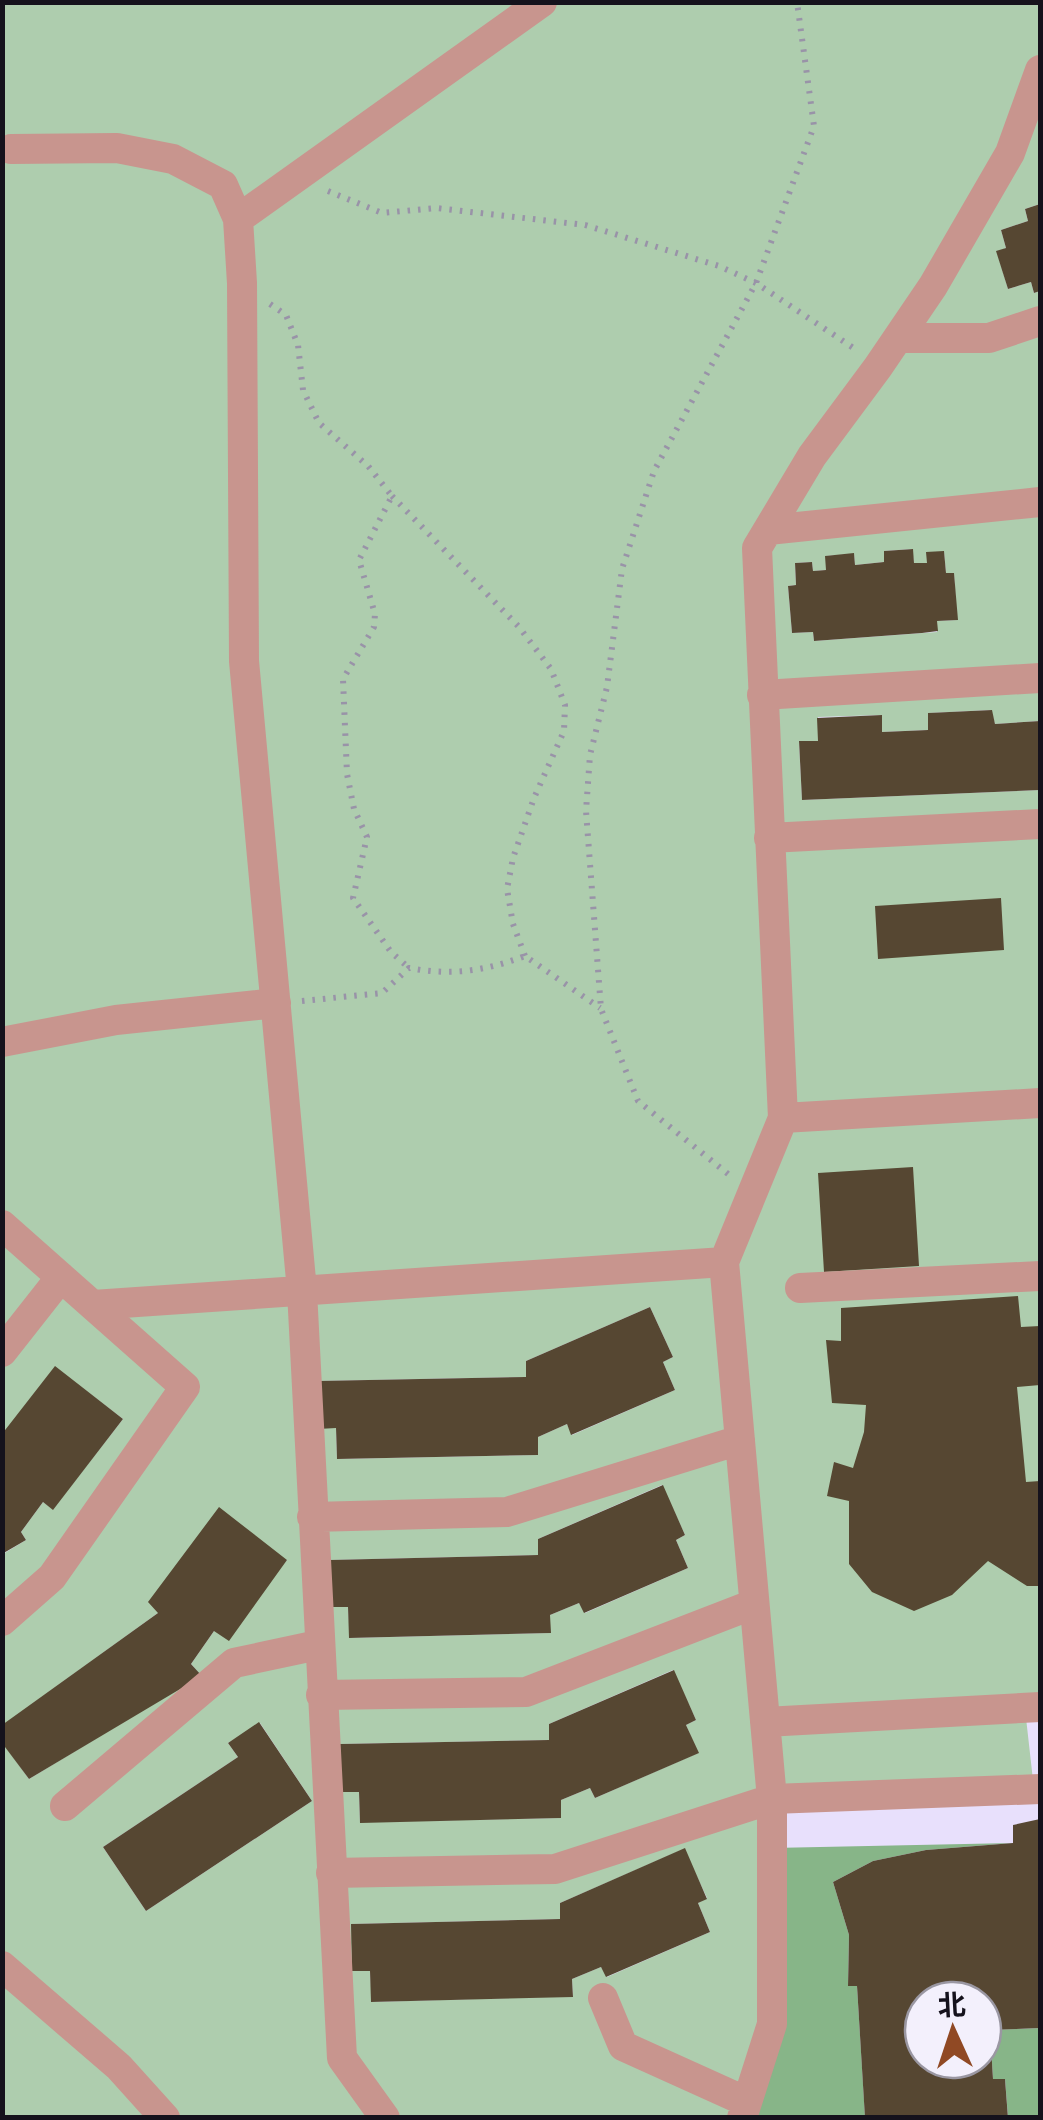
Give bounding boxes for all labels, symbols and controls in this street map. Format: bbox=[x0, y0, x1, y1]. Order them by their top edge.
north arrow bbox=[903, 1980, 1003, 2080]
text: 北 bbox=[937, 1988, 967, 2023]

